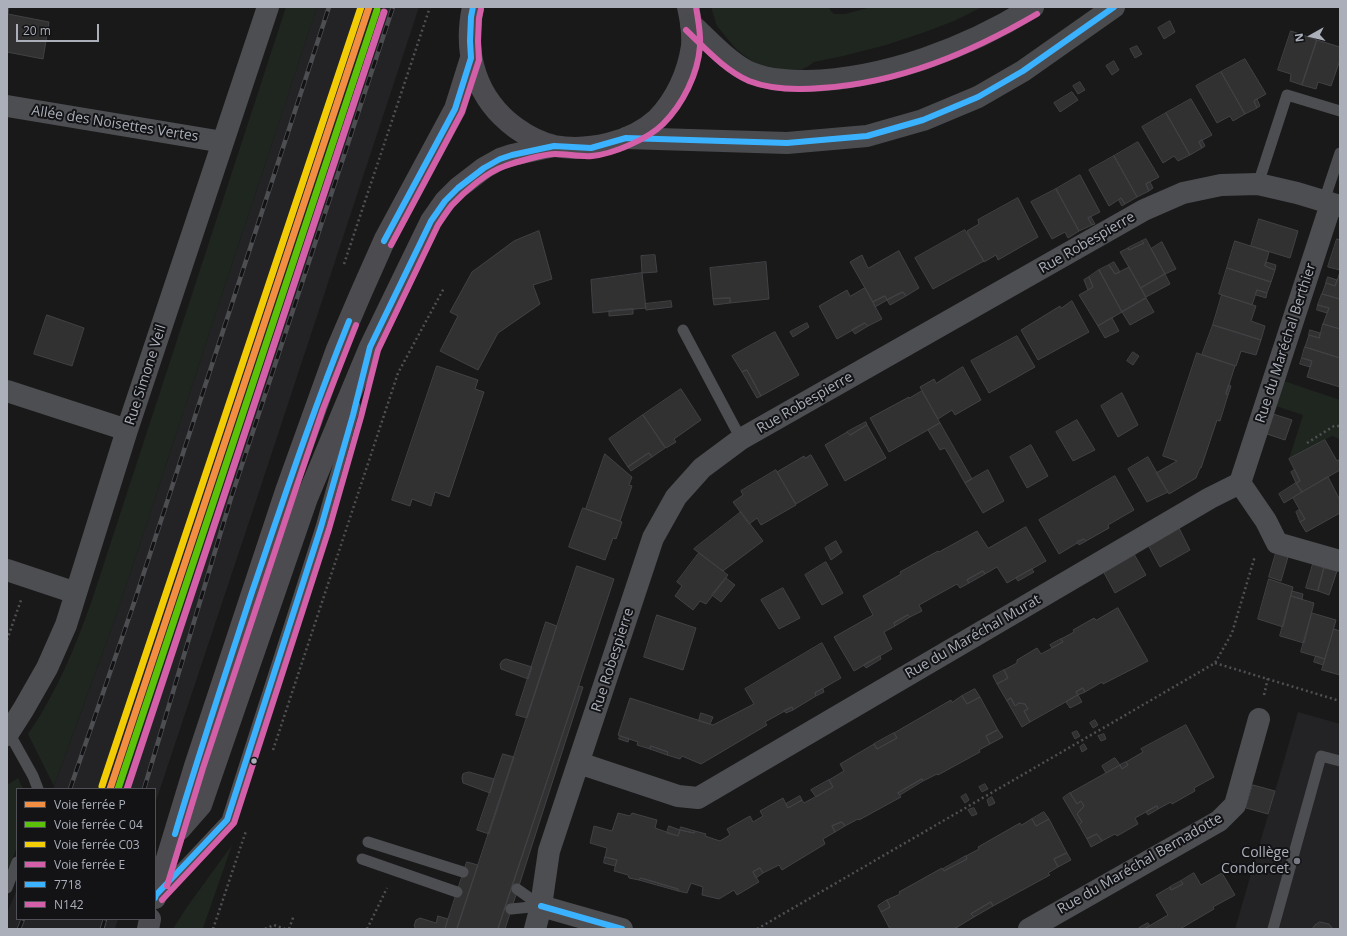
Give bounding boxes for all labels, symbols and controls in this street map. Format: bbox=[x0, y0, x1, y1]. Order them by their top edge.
scale bar bbox=[18, 16, 101, 42]
north arrow bbox=[1291, 16, 1331, 56]
text: 20 m bbox=[23, 22, 51, 39]
text: N bbox=[1291, 32, 1307, 43]
street label: Allée des Noisettes Vertes bbox=[30, 103, 200, 145]
street label: Rue Robespierre bbox=[1036, 209, 1138, 277]
street label: Rue du Maréchal Berthier bbox=[1252, 261, 1320, 425]
street label: Rue Simone Veil bbox=[122, 323, 170, 427]
street label: Rue Robespierre bbox=[754, 369, 856, 437]
street label: Rue du Maréchal Murat bbox=[902, 591, 1044, 683]
street label: Rue Robespierre bbox=[588, 606, 638, 714]
unlabelled marker bbox=[249, 756, 259, 766]
legend bbox=[16, 788, 156, 920]
text: Voie ferrée P bbox=[54, 796, 126, 813]
street label: Rue du Maréchal Bernadotte bbox=[1055, 810, 1225, 918]
text: Voie ferrée C 04 bbox=[54, 816, 143, 833]
text: Voie ferrée C03 bbox=[54, 836, 140, 853]
place label: Collège Condorcet bbox=[1221, 845, 1289, 878]
text: Voie ferrée E bbox=[54, 856, 125, 873]
marker: Collège Condorcet bbox=[1292, 856, 1302, 866]
text: 7718 bbox=[54, 876, 81, 893]
text: N142 bbox=[54, 896, 84, 913]

